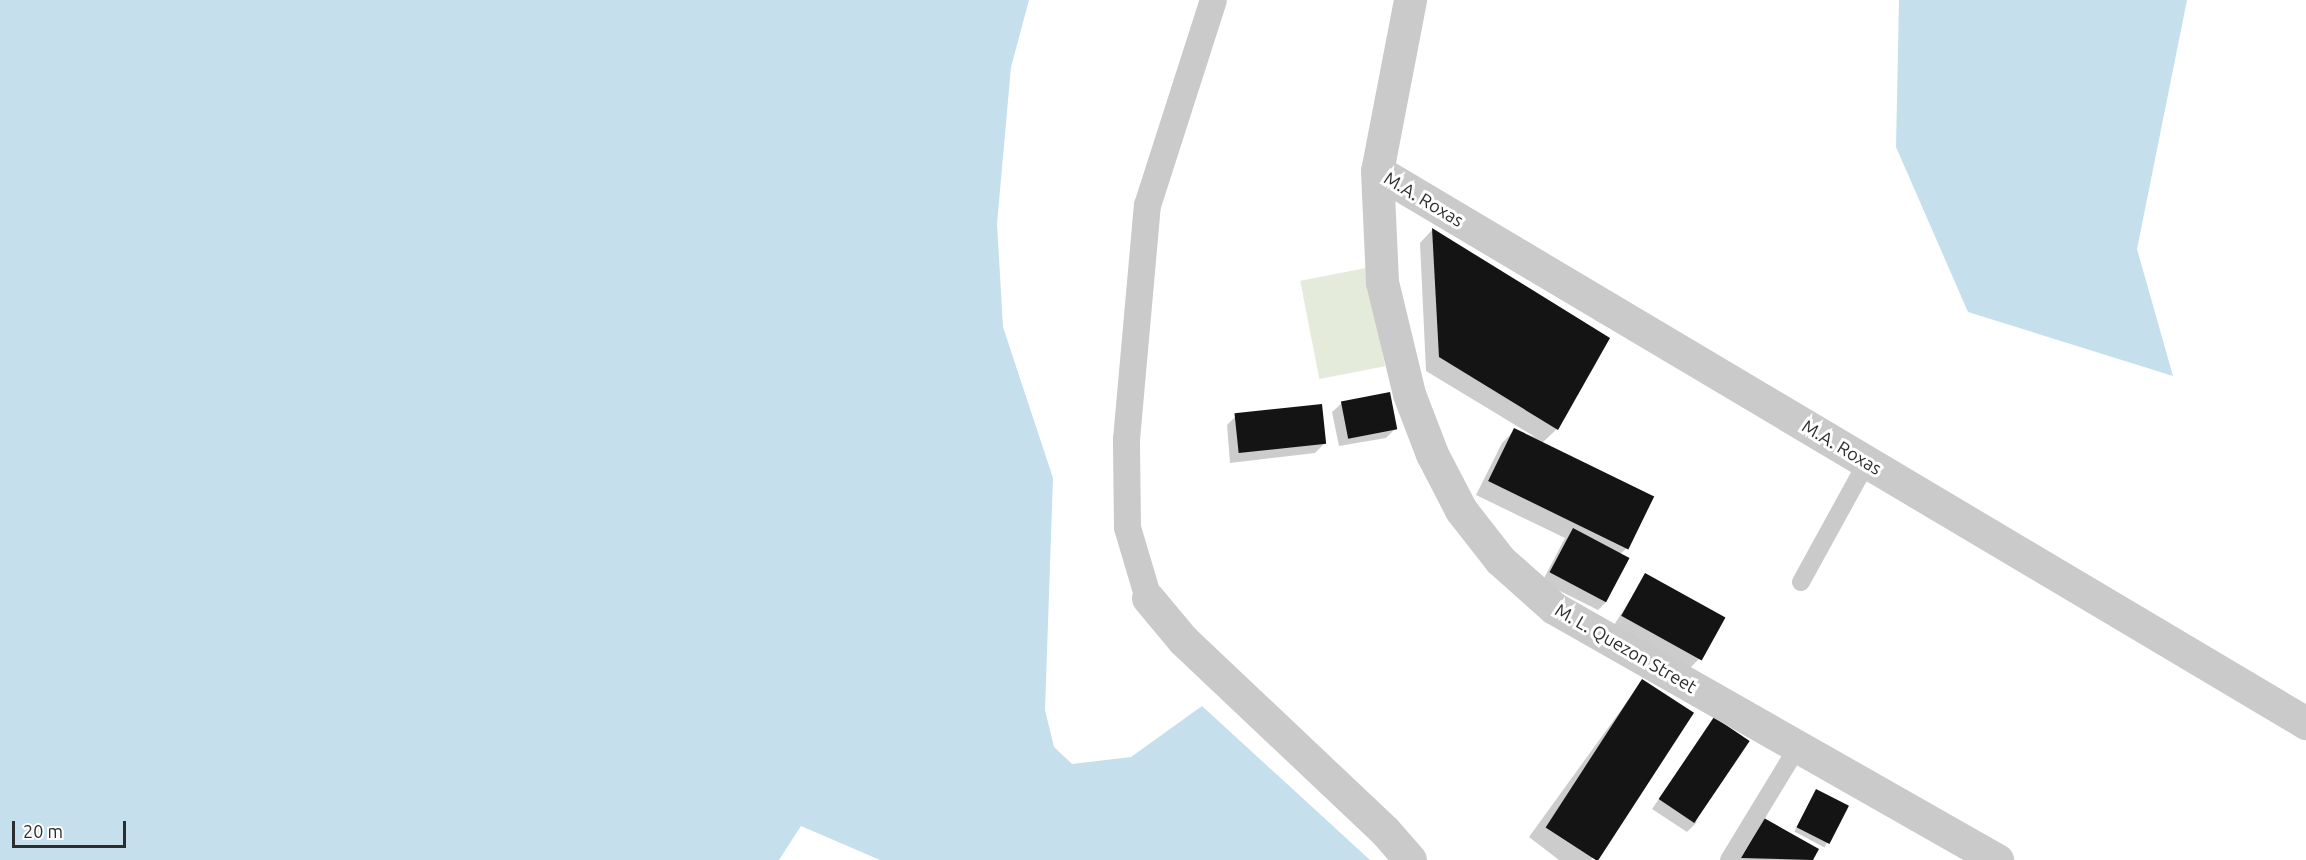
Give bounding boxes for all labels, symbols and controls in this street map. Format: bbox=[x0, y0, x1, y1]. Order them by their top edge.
street label: M.A. Roxas bbox=[1380, 167, 1468, 231]
street label: M.A. Roxas bbox=[1798, 415, 1886, 479]
street label: M. L. Quezon Street bbox=[1551, 599, 1701, 697]
scale bar bbox=[15, 809, 129, 847]
text: 20 m bbox=[23, 821, 63, 841]

